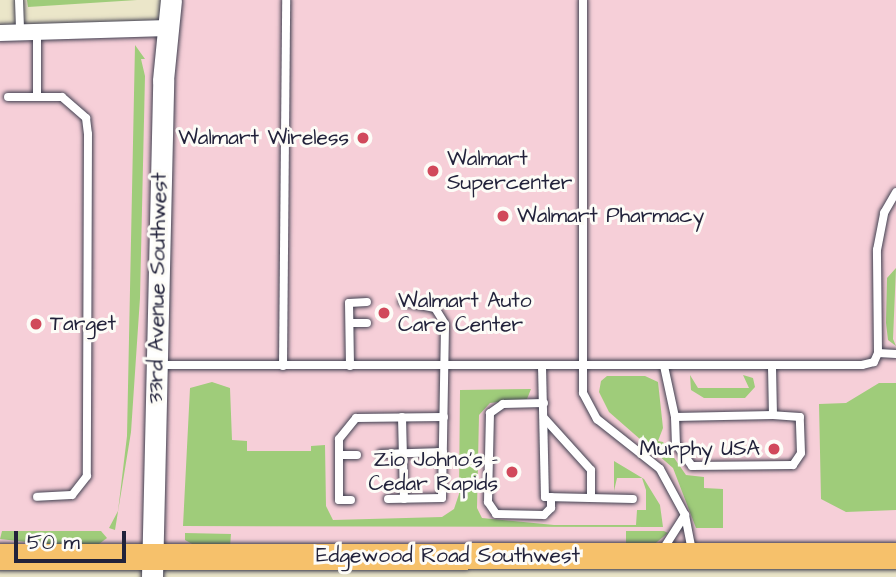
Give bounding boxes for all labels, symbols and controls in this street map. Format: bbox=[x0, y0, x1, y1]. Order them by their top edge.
place label: Walmart Wireless bbox=[178, 125, 349, 151]
marker: Walmart Wireless bbox=[355, 130, 371, 146]
place label: Walmart Supercenter bbox=[447, 146, 572, 196]
marker: Walmart Supercenter bbox=[425, 163, 441, 179]
street label: 33rd Avenue Southwest bbox=[143, 172, 173, 404]
place label: Walmart Pharmacy bbox=[517, 203, 704, 229]
marker: Walmart Pharmacy bbox=[495, 208, 511, 224]
place label: Walmart Auto Care Center bbox=[398, 288, 532, 338]
marker: Walmart Auto Care Center bbox=[376, 305, 392, 321]
place label: Target bbox=[50, 311, 116, 337]
marker: Target bbox=[28, 316, 44, 332]
place label: Murphy USA bbox=[640, 436, 760, 462]
marker: Murphy USA bbox=[766, 441, 782, 457]
place label: Zio Johno's - Cedar Rapids bbox=[368, 447, 498, 497]
marker: Zio Johno's - Cedar Rapids bbox=[504, 464, 520, 480]
scale bar bbox=[18, 518, 130, 562]
text: 50 m bbox=[27, 528, 80, 557]
street label: Edgewood Road Southwest bbox=[316, 543, 580, 569]

